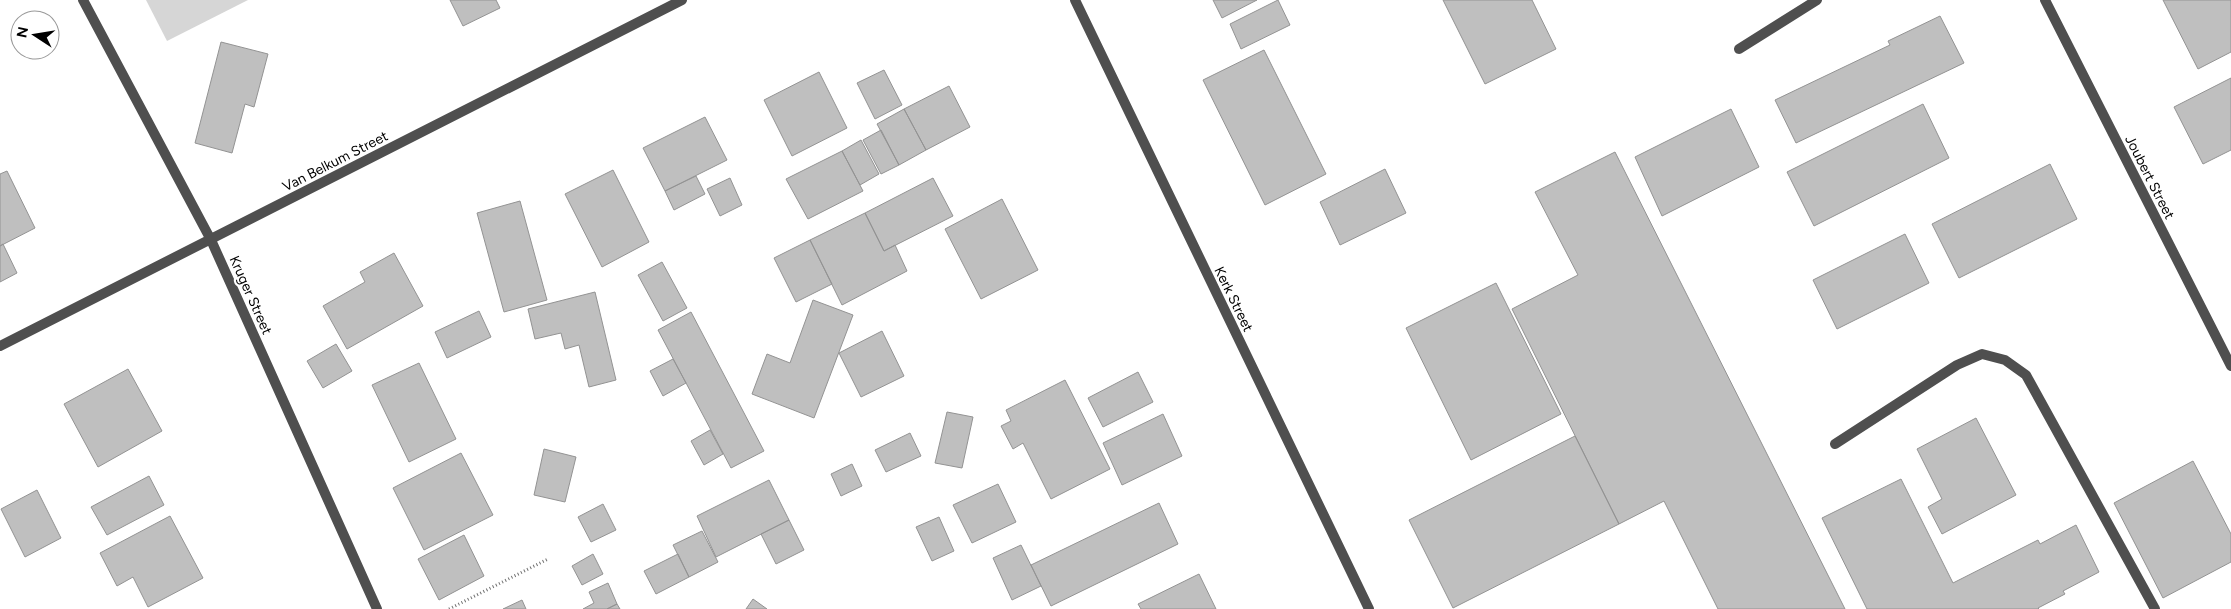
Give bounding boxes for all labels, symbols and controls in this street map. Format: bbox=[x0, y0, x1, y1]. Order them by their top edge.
north arrow bbox=[10, 10, 60, 60]
text: N bbox=[13, 25, 32, 39]
street label: Van Belkum Street bbox=[280, 128, 391, 195]
street label: Joubert Street bbox=[2121, 133, 2178, 222]
street label: Kruger Street bbox=[226, 253, 275, 337]
street label: Kerk Street bbox=[1211, 264, 1257, 335]

